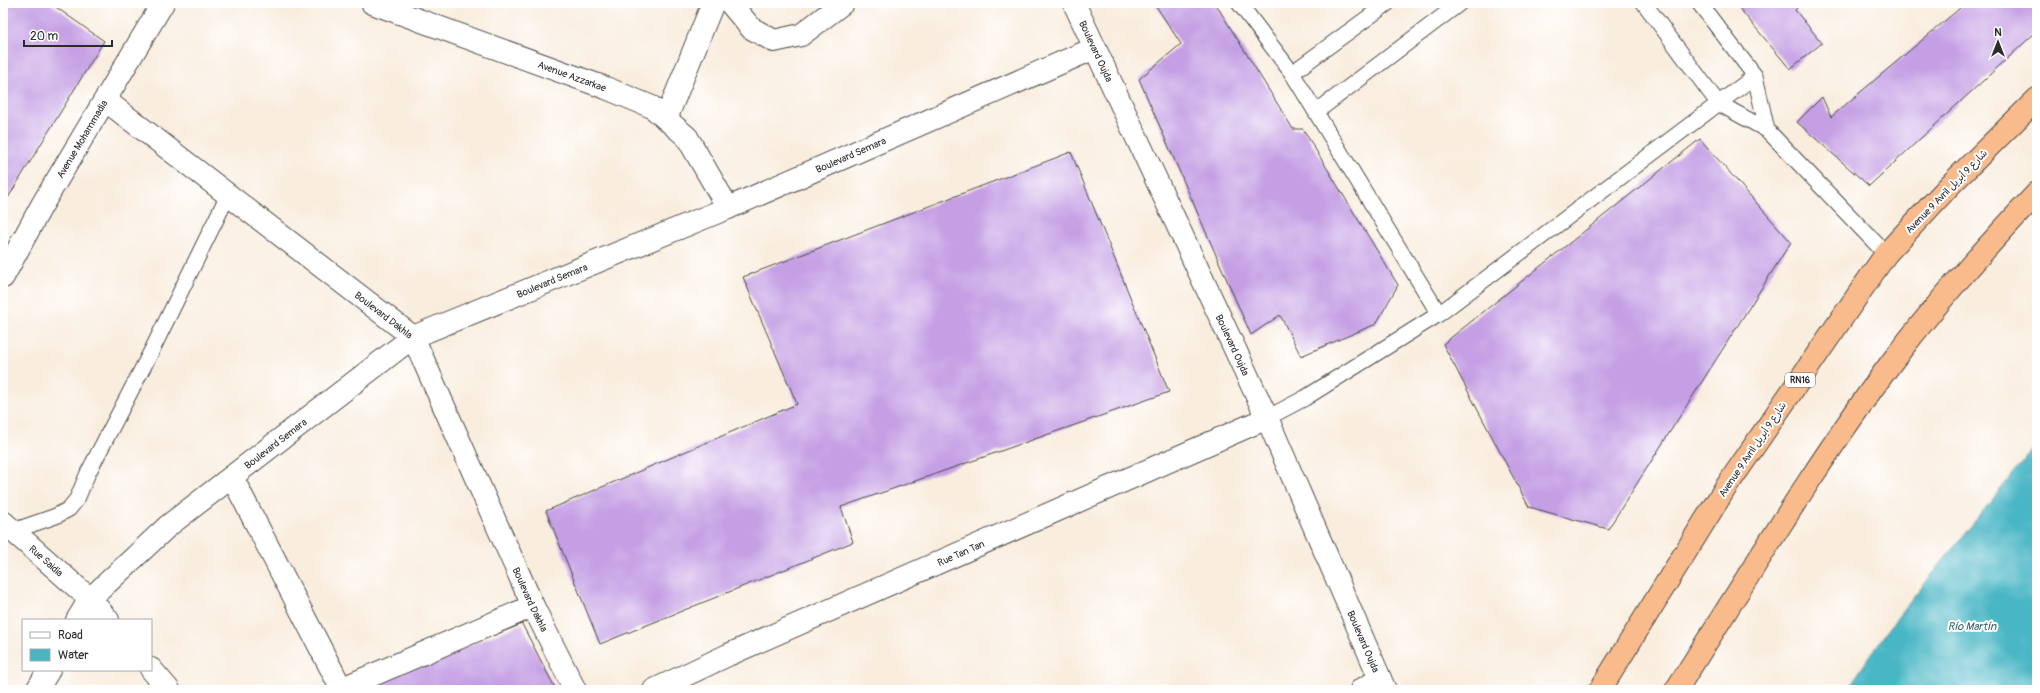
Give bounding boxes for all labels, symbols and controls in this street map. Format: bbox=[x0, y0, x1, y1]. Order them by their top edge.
street label: Boulevard Oujda bbox=[1076, 19, 1115, 84]
scale bar bbox=[24, 22, 112, 48]
north arrow bbox=[1978, 22, 2018, 62]
text: N bbox=[1994, 26, 2002, 39]
text: 20 m bbox=[30, 29, 59, 44]
street label: Avenue Azzarkae bbox=[536, 59, 608, 95]
street label: Avenue Mohammadia bbox=[55, 98, 111, 180]
street label: Boulevard Semara bbox=[814, 135, 888, 176]
street label: Avenue 9 Avril شارع 9 أبريل bbox=[1904, 147, 1991, 237]
street label: Boulevard Semara bbox=[515, 261, 590, 301]
street label: Boulevard Dakhla bbox=[352, 289, 415, 342]
street label: Boulevard Oujda bbox=[1213, 313, 1252, 378]
road number: RN16 bbox=[1785, 373, 1815, 387]
street label: Avenue 9 Avril شارع 9 أبريل bbox=[1717, 400, 1790, 500]
street label: Boulevard Semara bbox=[242, 416, 310, 472]
street label: Rue Tan Tan bbox=[936, 538, 987, 569]
street label: Rue Saidia bbox=[26, 543, 66, 580]
street label: Boulevard Dakhla bbox=[509, 565, 550, 634]
street label: Boulevard Oujda bbox=[1344, 609, 1382, 675]
legend bbox=[22, 619, 152, 671]
water label: Río Martín bbox=[1948, 620, 1997, 633]
text: Road bbox=[58, 628, 83, 643]
text: Water bbox=[58, 648, 89, 663]

